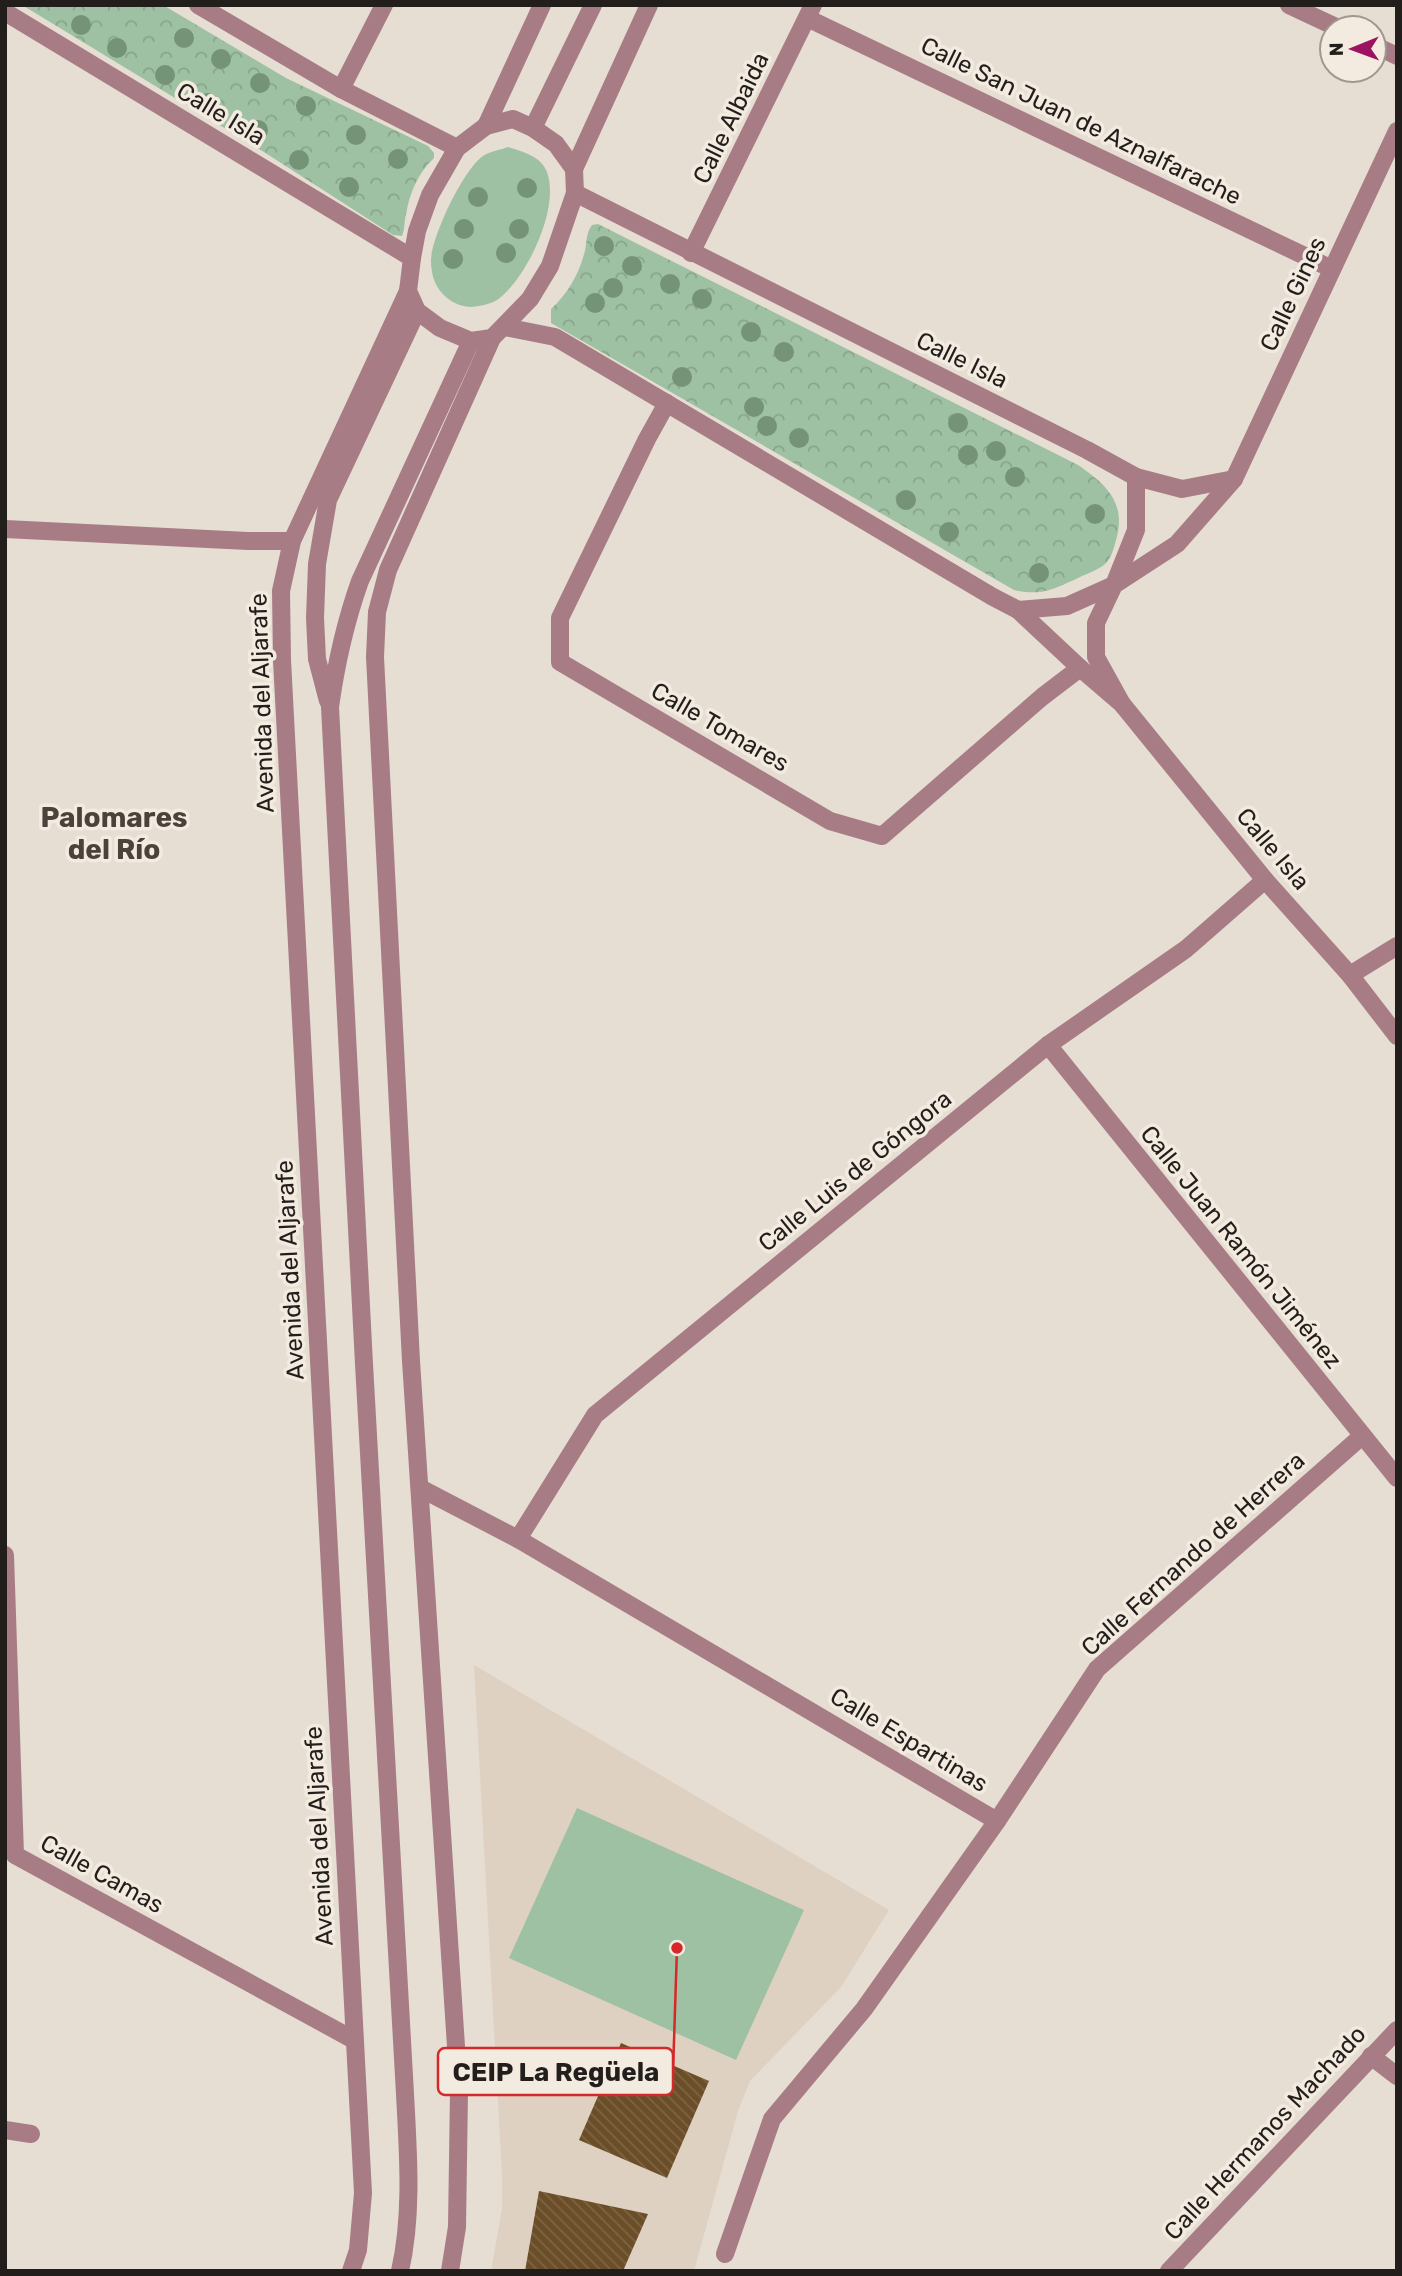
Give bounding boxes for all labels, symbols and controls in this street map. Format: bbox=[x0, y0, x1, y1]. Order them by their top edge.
north arrow bbox=[1318, 14, 1388, 84]
street label: Calle San Juan de Aznalfarache bbox=[916, 31, 1246, 211]
text: N bbox=[1325, 42, 1348, 56]
street label: Calle Albaida bbox=[687, 48, 775, 188]
street label: Calle Isla bbox=[172, 77, 270, 151]
street label: Calle Gines bbox=[1254, 233, 1332, 355]
street label: Calle Isla bbox=[912, 326, 1012, 394]
street label: Avenida del Aljarafe bbox=[244, 593, 280, 813]
street label: Calle Tomares bbox=[646, 676, 794, 778]
district label: Palomares del Río bbox=[40, 801, 188, 866]
street label: Calle Isla bbox=[1231, 802, 1315, 896]
street label: Calle Luis de Góngora bbox=[753, 1085, 957, 1257]
street label: Calle Juan Ramón Jiménez bbox=[1134, 1120, 1348, 1374]
street label: Avenida del Aljarafe bbox=[270, 1159, 310, 1381]
street label: Calle Fernando de Herrera bbox=[1076, 1446, 1310, 1662]
street label: Calle Espartinas bbox=[825, 1682, 993, 1798]
street label: Avenida del Aljarafe bbox=[299, 1725, 339, 1947]
street label: Calle Camas bbox=[36, 1829, 168, 1919]
street label: Calle Hermanos Machado bbox=[1158, 2020, 1372, 2246]
callout: CEIP La Regüela bbox=[438, 2048, 673, 2095]
text: CEIP La Regüela bbox=[453, 2057, 659, 2088]

